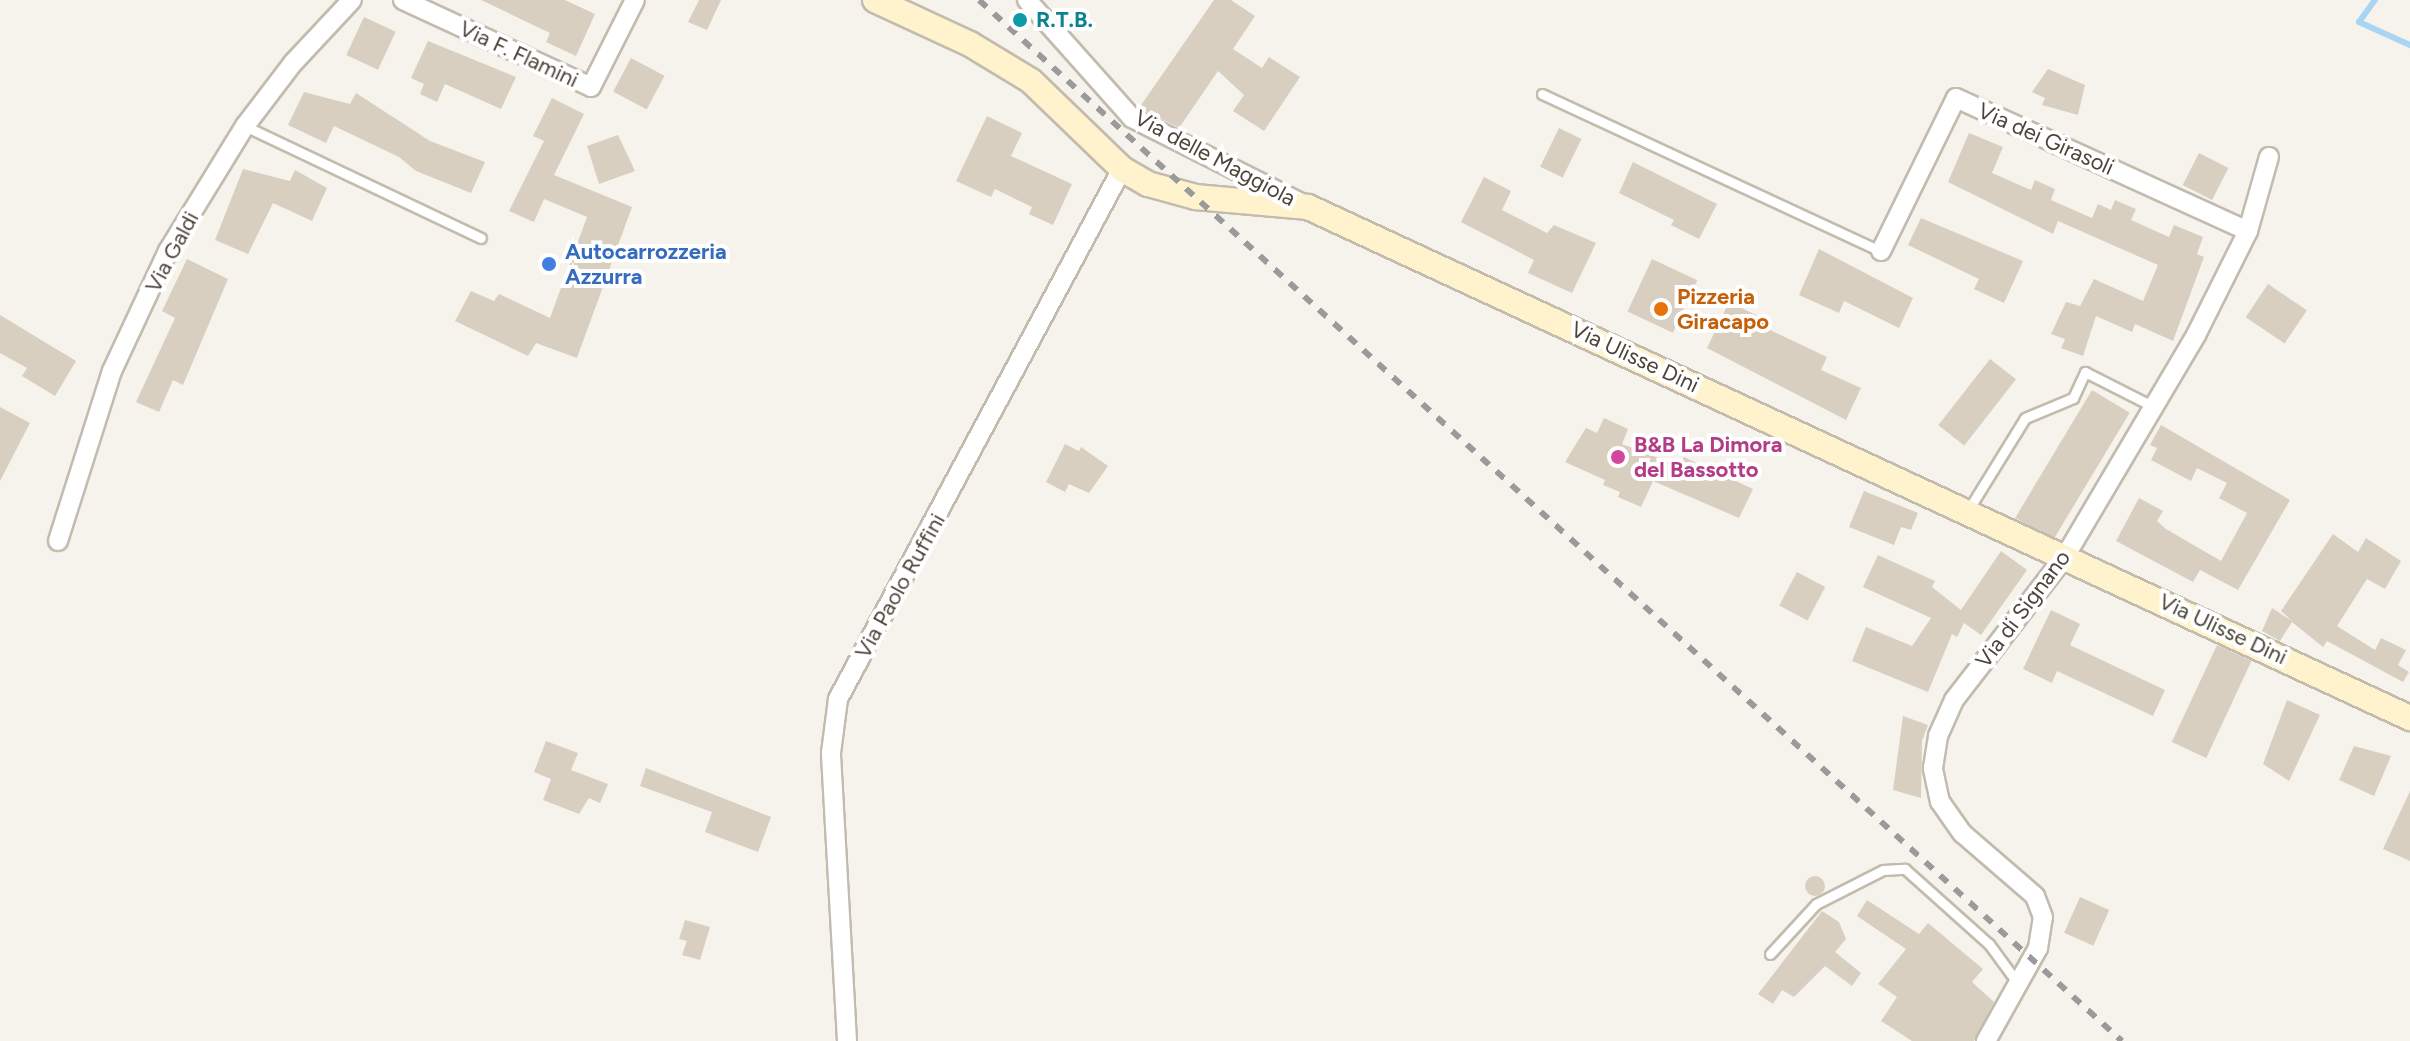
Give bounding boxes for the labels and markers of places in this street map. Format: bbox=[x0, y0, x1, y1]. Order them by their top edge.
place label: R.T.B. bbox=[1036, 7, 1093, 33]
marker: R.T.B. bbox=[1011, 11, 1029, 29]
place label: Autocarrozzeria Azzurra bbox=[565, 238, 727, 290]
marker: Autocarrozzeria Azzurra bbox=[540, 255, 558, 273]
place label: Pizzeria Giracapo bbox=[1677, 283, 1769, 334]
marker: Pizzeria Giracapo bbox=[1652, 300, 1670, 318]
place label: B&B La Dimora del Bassotto bbox=[1634, 431, 1782, 482]
marker: B&B La Dimora del Bassotto bbox=[1609, 448, 1627, 466]

